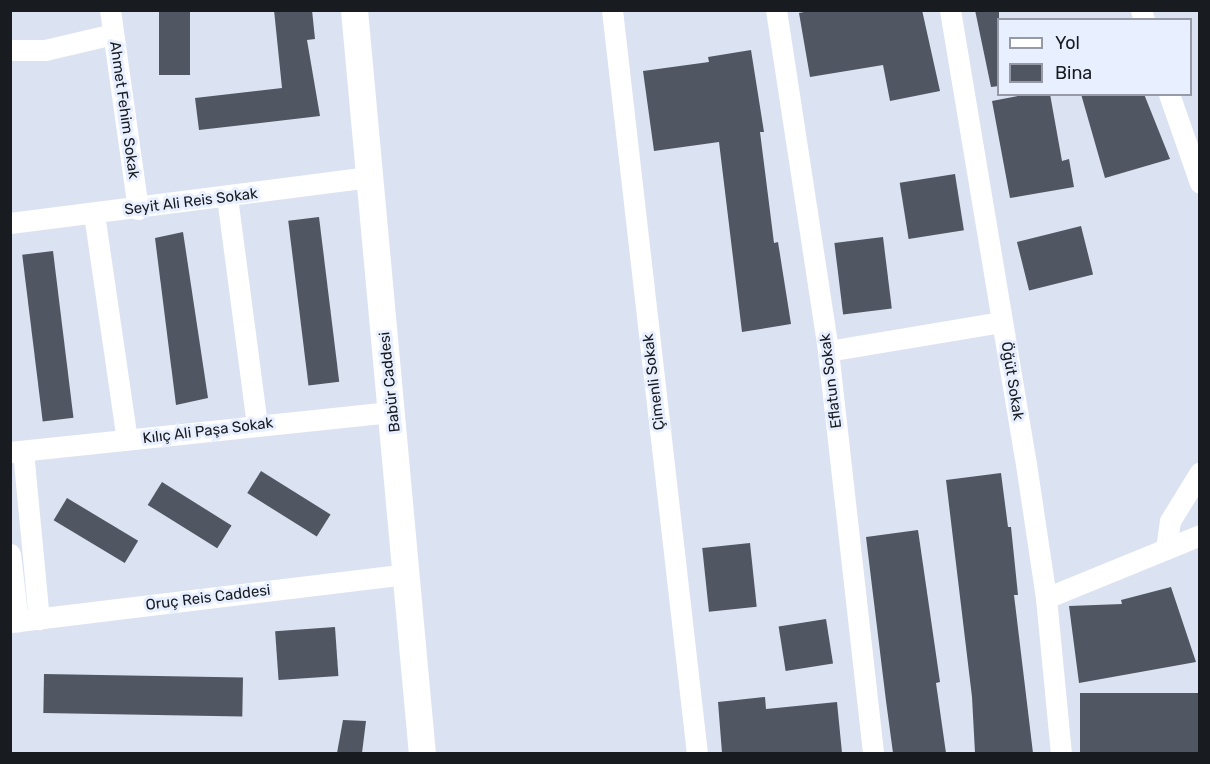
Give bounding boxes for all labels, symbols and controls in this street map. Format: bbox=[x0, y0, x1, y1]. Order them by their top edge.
legend bbox=[997, 18, 1192, 96]
text: Yol bbox=[1055, 32, 1080, 54]
street label: Ahmet Fehim Sokak bbox=[105, 40, 143, 180]
text: Bina bbox=[1055, 62, 1092, 84]
street label: Seyit Ali Reis Sokak bbox=[123, 185, 259, 219]
street label: Babür Caddesi bbox=[376, 331, 404, 433]
street label: Çimenli Sokak bbox=[639, 333, 669, 431]
street label: Eflatun Sokak bbox=[816, 333, 846, 429]
street label: Öğüt Sokak bbox=[997, 340, 1027, 422]
street label: Kılıç Ali Paşa Sokak bbox=[141, 414, 275, 448]
street label: Oruç Reis Caddesi bbox=[145, 581, 271, 615]

